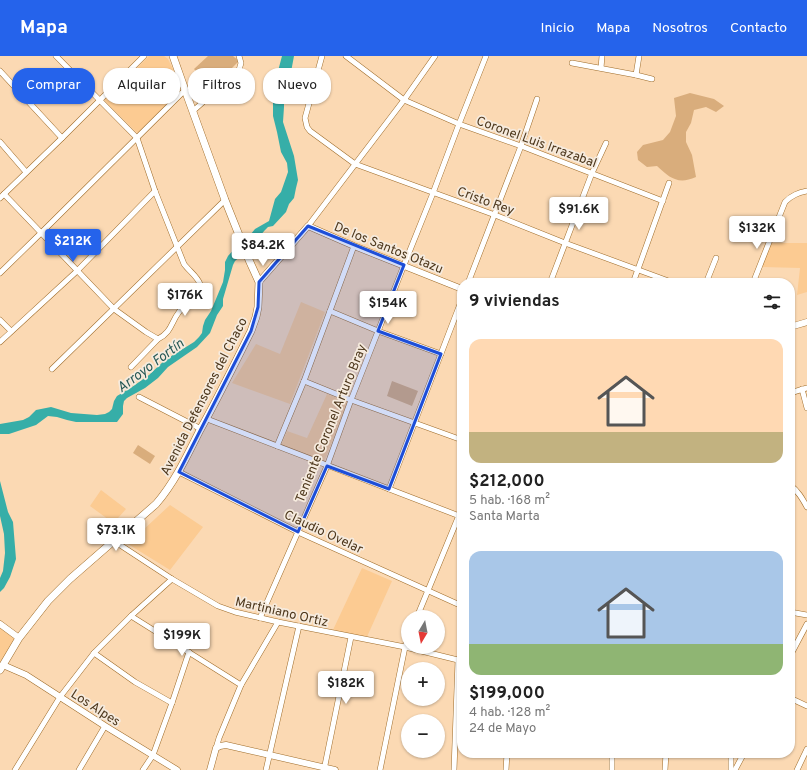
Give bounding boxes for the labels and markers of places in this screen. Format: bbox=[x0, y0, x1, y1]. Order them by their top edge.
pin: $91.6K bbox=[546, 197, 612, 231]
pin: $132K bbox=[729, 216, 785, 250]
pin: $212K bbox=[45, 229, 101, 263]
pin: $84.2K bbox=[230, 233, 296, 267]
pin: $176K bbox=[157, 283, 213, 317]
pin: $154K bbox=[360, 291, 416, 325]
pin: $73.1K bbox=[83, 518, 149, 552]
pin: $199K bbox=[154, 623, 210, 657]
pin: $182K bbox=[318, 671, 374, 705]

